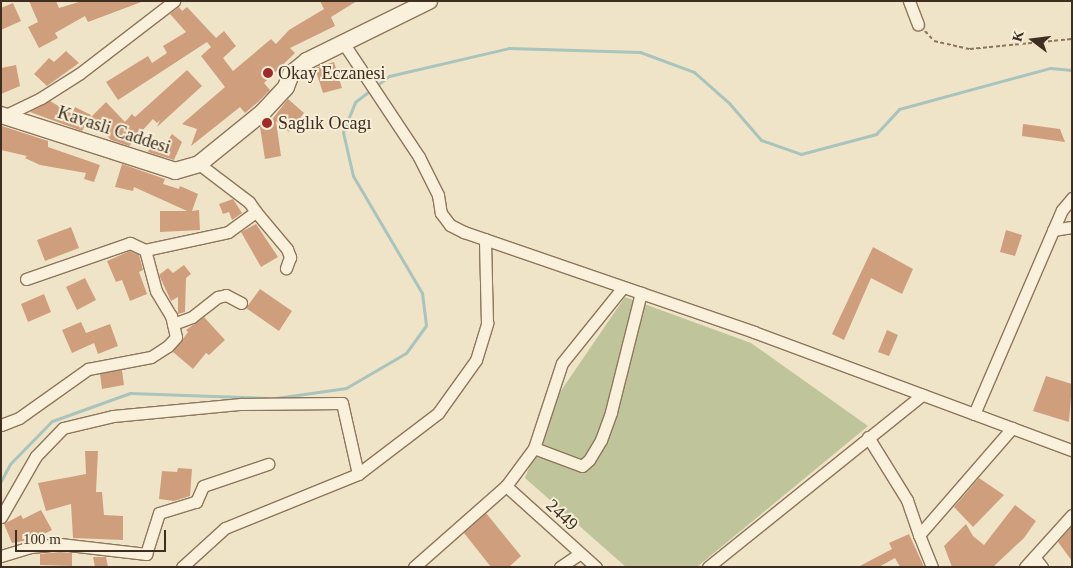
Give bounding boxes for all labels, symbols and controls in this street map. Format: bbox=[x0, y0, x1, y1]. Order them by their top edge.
north arrow bbox=[1008, 15, 1058, 65]
text: K bbox=[1009, 29, 1027, 43]
place label: Okay Eczanesi bbox=[278, 62, 385, 84]
marker: Okay Eczanesi bbox=[262, 67, 274, 79]
street label: Kavasli Caddesi bbox=[55, 102, 173, 158]
place label: Saglık Ocagı bbox=[278, 112, 371, 134]
marker: Saglık Ocagı bbox=[260, 116, 274, 130]
street label: 2449 bbox=[541, 495, 583, 535]
scale bar bbox=[18, 520, 169, 552]
text: 100 m bbox=[23, 531, 61, 547]

